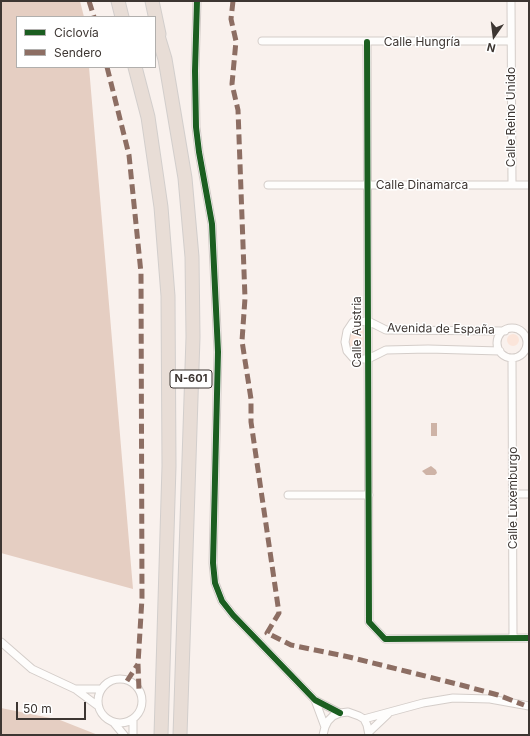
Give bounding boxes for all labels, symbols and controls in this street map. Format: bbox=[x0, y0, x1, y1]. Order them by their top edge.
legend bbox=[16, 16, 156, 68]
north arrow bbox=[474, 16, 514, 56]
text: Ciclovía bbox=[54, 25, 99, 40]
street label: Calle Hungría bbox=[384, 35, 460, 49]
text: N bbox=[485, 40, 497, 55]
text: Sendero bbox=[54, 45, 102, 60]
street label: Calle Reino Unido bbox=[504, 67, 518, 167]
street label: Calle Dinamarca bbox=[376, 178, 468, 192]
street label: Calle Austria bbox=[350, 296, 364, 368]
street label: Avenida de España bbox=[387, 321, 495, 337]
road number: N-601 bbox=[170, 370, 212, 388]
street label: Calle Luxemburgo bbox=[506, 447, 520, 549]
scale bar bbox=[18, 694, 88, 720]
text: 50 m bbox=[23, 701, 52, 716]

